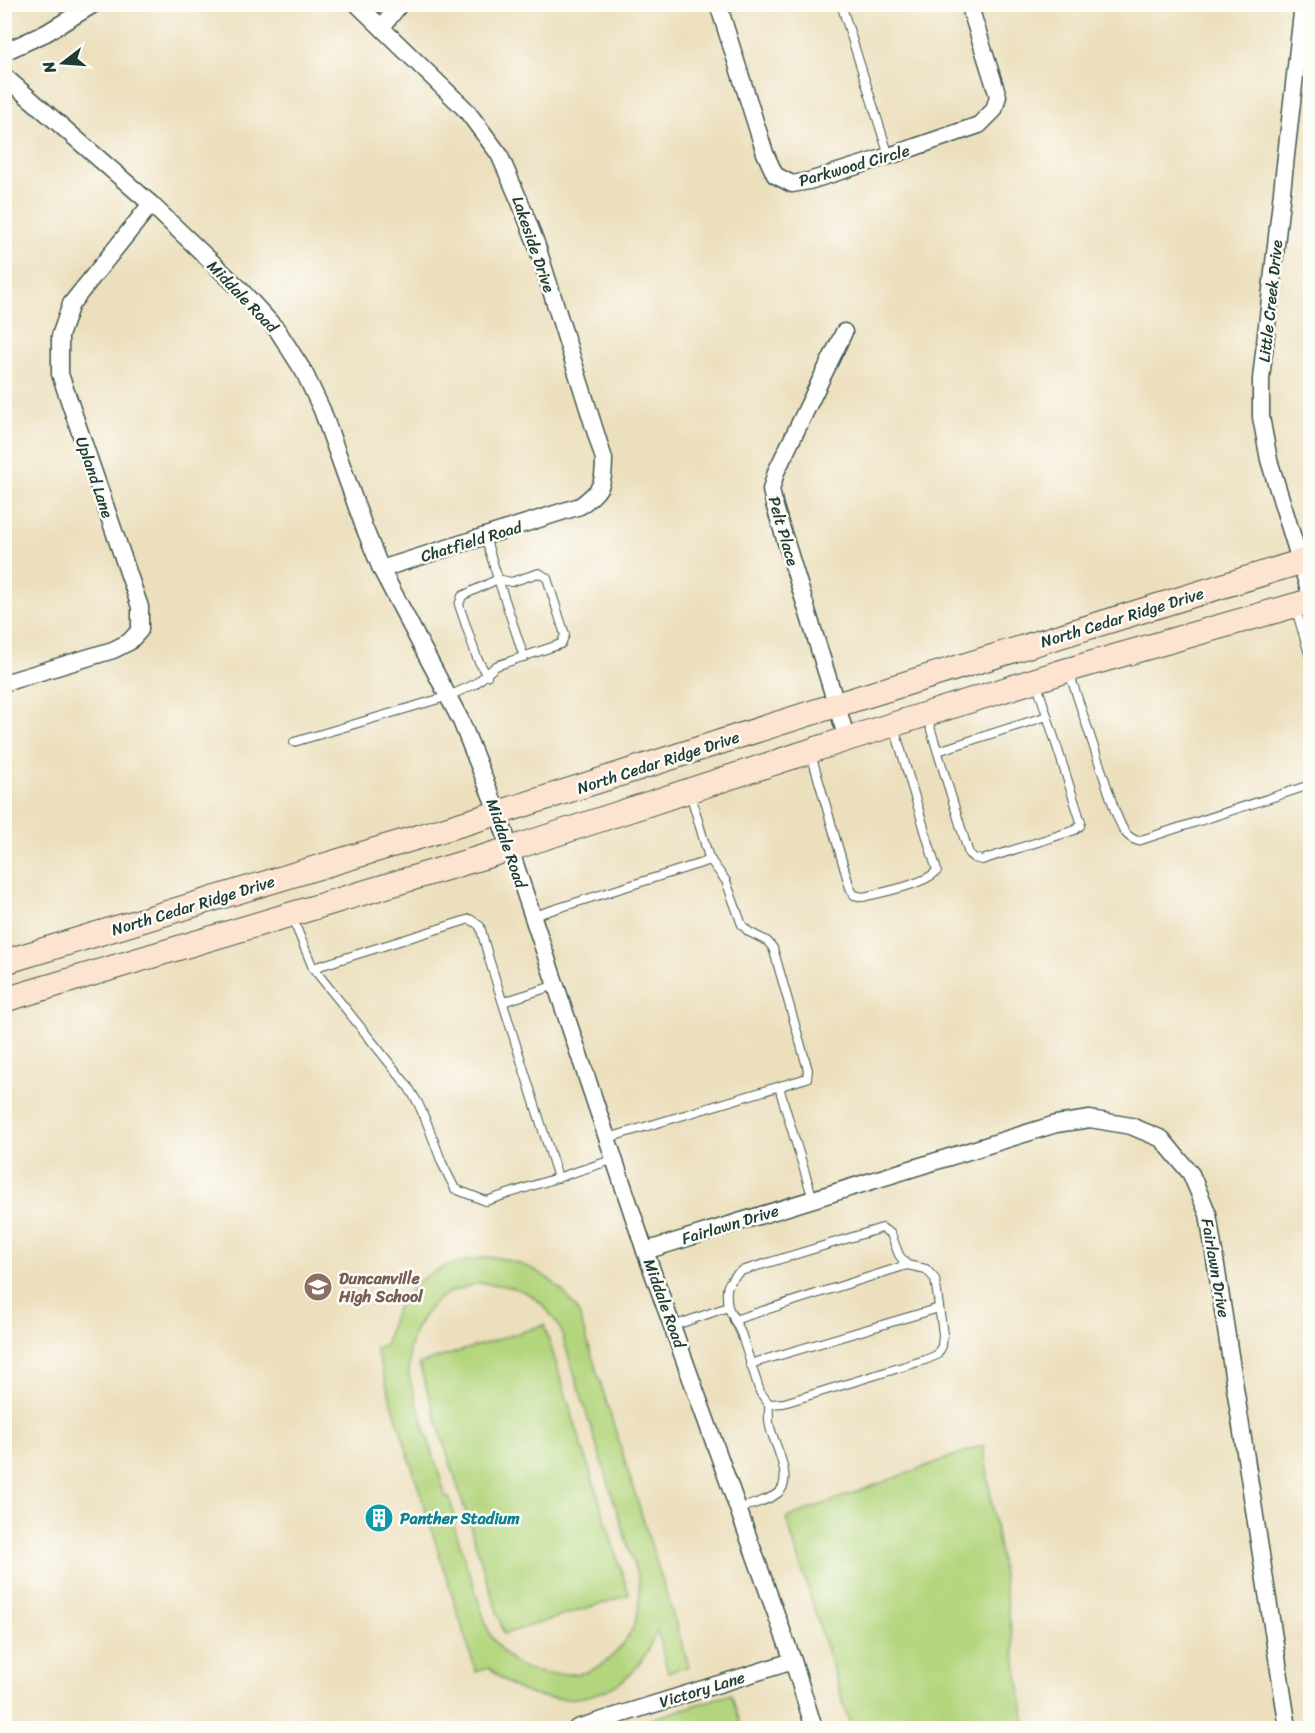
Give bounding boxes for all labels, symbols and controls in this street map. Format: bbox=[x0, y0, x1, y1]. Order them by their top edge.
north arrow bbox=[33, 33, 93, 93]
text: N bbox=[33, 57, 65, 78]
street label: Parkwood Circle bbox=[795, 136, 913, 195]
street label: Lakeside Drive bbox=[503, 192, 564, 297]
street label: Little Creek Drive bbox=[1250, 238, 1291, 364]
street label: Middale Road bbox=[200, 253, 286, 341]
street label: Upland Lane bbox=[67, 432, 122, 522]
street label: Pelt Place bbox=[760, 493, 807, 570]
street label: Chatfield Road bbox=[417, 512, 527, 571]
street label: North Cedar Ridge Drive bbox=[1037, 579, 1208, 656]
street label: North Cedar Ridge Drive bbox=[573, 722, 743, 802]
street label: Middale Road bbox=[478, 794, 536, 893]
street label: North Cedar Ridge Drive bbox=[108, 867, 279, 944]
street label: Fairlawn Drive bbox=[678, 1196, 782, 1253]
street label: Fairlawn Drive bbox=[1193, 1216, 1239, 1320]
street label: Middale Road bbox=[635, 1254, 695, 1353]
place label: Duncanville High School bbox=[338, 1264, 424, 1311]
school or university icon: Duncanville High School bbox=[302, 1271, 334, 1303]
building icon: Panther Stadium bbox=[363, 1502, 395, 1534]
place label: Panther Stadium bbox=[400, 1504, 520, 1533]
street label: Victory Lane bbox=[656, 1663, 749, 1716]

